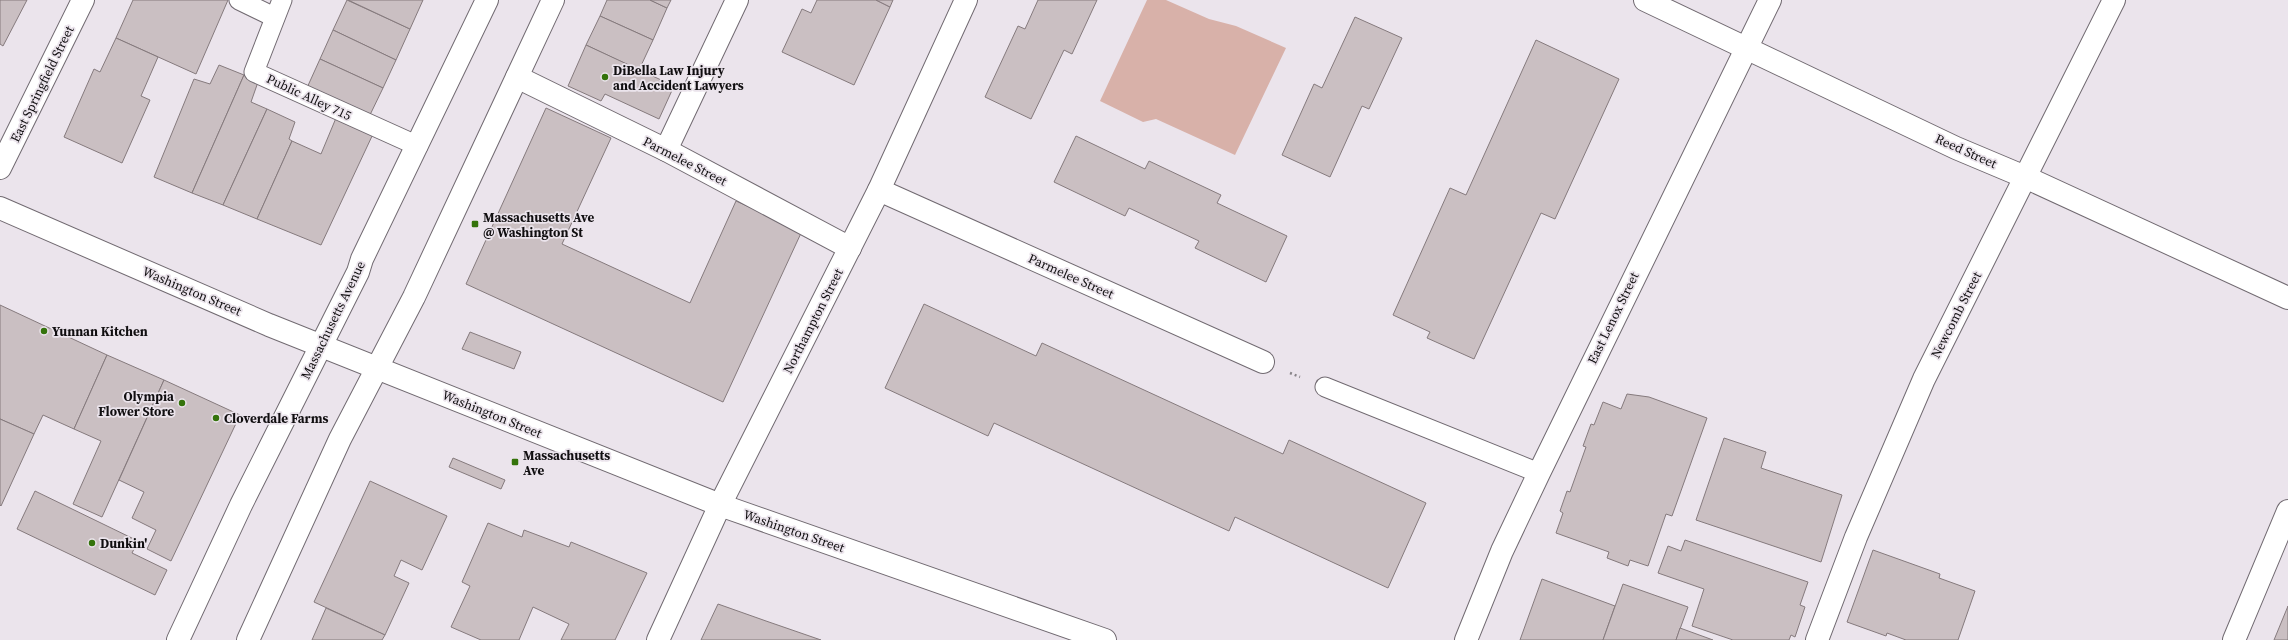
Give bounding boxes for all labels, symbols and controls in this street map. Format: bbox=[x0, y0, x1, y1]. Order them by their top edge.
street label: East Springfield Street bbox=[6, 22, 78, 145]
place label: DiBella Law Injury and Accident Lawyers bbox=[613, 62, 744, 94]
street label: Public Alley 715 bbox=[264, 70, 354, 124]
marker: DiBella Law Injury and Accident Lawyers bbox=[600, 72, 610, 82]
street label: Reed Street bbox=[1933, 130, 2000, 172]
street label: Parmelee Street bbox=[640, 133, 730, 190]
place label: Massachusetts Ave @ Washington St bbox=[483, 209, 594, 241]
marker: Massachusetts Ave @ Washington St bbox=[470, 219, 480, 229]
street label: Parmelee Street bbox=[1026, 250, 1117, 303]
street label: Massachusetts Avenue bbox=[297, 258, 369, 382]
street label: Washington Street bbox=[140, 262, 245, 320]
street label: Northampton Street bbox=[779, 265, 847, 376]
street label: Newcomb Street bbox=[1927, 268, 1985, 361]
street label: East Lenox Street bbox=[1583, 269, 1643, 367]
place label: Yunnan Kitchen bbox=[52, 323, 148, 340]
marker: Yunnan Kitchen bbox=[39, 326, 49, 336]
street label: Washington Street bbox=[440, 386, 545, 442]
place label: Olympia Flower Store bbox=[98, 388, 174, 420]
marker: Olympia Flower Store bbox=[177, 398, 187, 408]
place label: Cloverdale Farms bbox=[224, 410, 328, 427]
marker: Cloverdale Farms bbox=[211, 413, 221, 423]
place label: Massachusetts Ave bbox=[523, 447, 610, 479]
marker: Massachusetts Ave bbox=[510, 457, 520, 467]
street label: Washington Street bbox=[741, 506, 848, 557]
place label: Dunkin' bbox=[100, 535, 147, 552]
marker: Dunkin' bbox=[87, 538, 97, 548]

